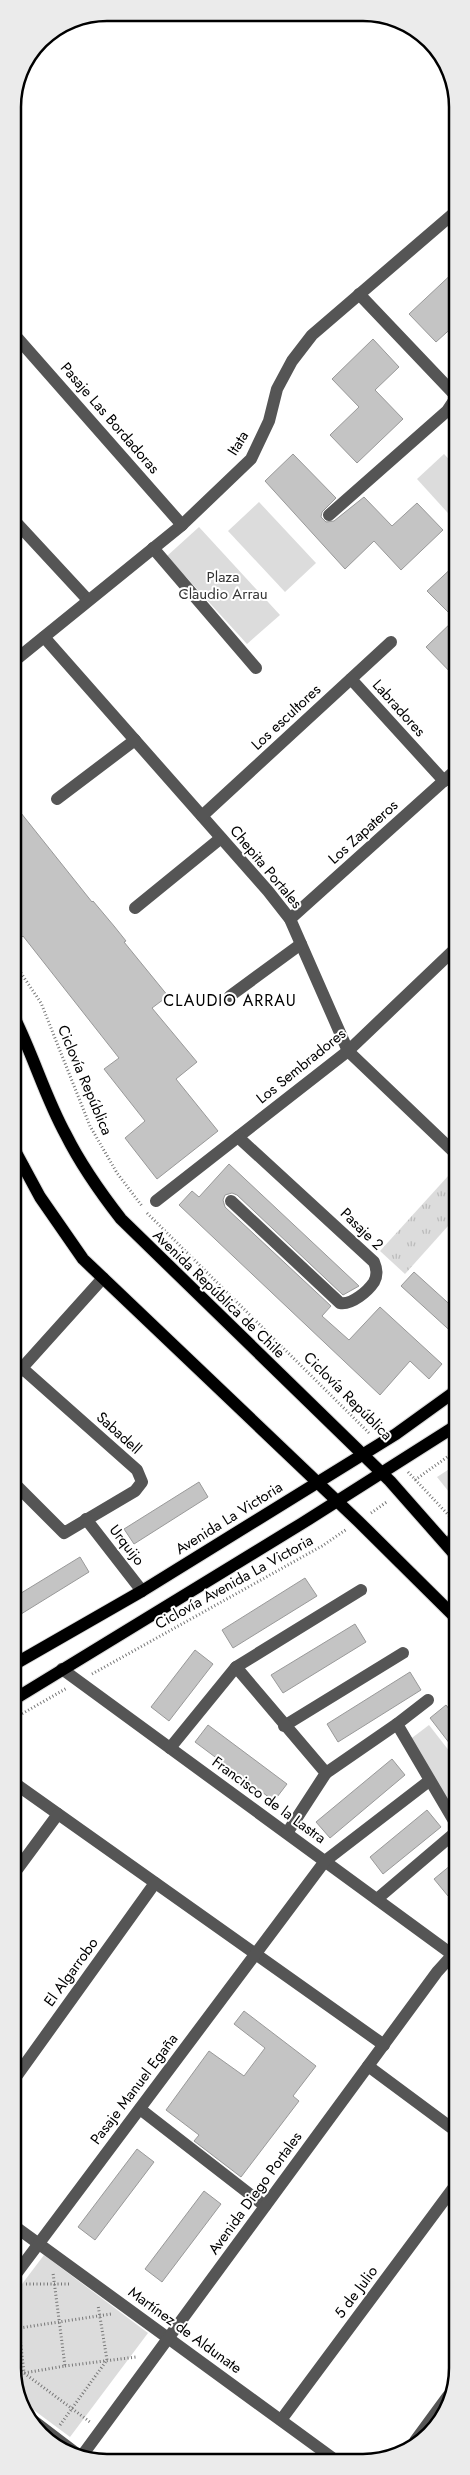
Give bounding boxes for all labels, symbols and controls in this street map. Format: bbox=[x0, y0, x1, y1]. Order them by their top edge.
street label: Pasaje Las Bordadoras bbox=[55, 357, 165, 479]
street label: Itata bbox=[222, 426, 254, 460]
park label: Plaza Claudio Arrau bbox=[178, 566, 268, 605]
street label: Labradores bbox=[367, 675, 431, 741]
street label: Los escultores bbox=[246, 679, 326, 755]
street label: Los Zapateros bbox=[323, 795, 403, 869]
street label: Chepita Portales bbox=[225, 821, 307, 913]
district label: CLAUDIO ARRAU bbox=[163, 989, 297, 1012]
street label: Ciclovía República bbox=[52, 1021, 118, 1139]
street label: Los Sembradores bbox=[252, 1023, 350, 1109]
street label: Pasaje 2 bbox=[335, 1203, 389, 1255]
street label: Avenida República de Chile bbox=[148, 1225, 290, 1363]
street label: Ciclovía República bbox=[299, 1347, 397, 1445]
street label: Sabadell bbox=[91, 1407, 147, 1459]
street label: Avenida La Victoria bbox=[171, 1476, 287, 1560]
street label: Urquijo bbox=[104, 1520, 150, 1570]
street label: Ciclovía Avenida La Victoria bbox=[151, 1529, 317, 1635]
street label: Francisco de la Lastra bbox=[207, 1751, 331, 1849]
street label: El Algarrobo bbox=[38, 1933, 104, 2011]
street label: Pasaje Manuel Egaña bbox=[85, 2029, 183, 2149]
street label: Avenida Diego Portales bbox=[203, 2127, 307, 2259]
street label: 5 de Julio bbox=[329, 2261, 383, 2323]
street label: Martínez de Aldunate bbox=[124, 2281, 247, 2379]

